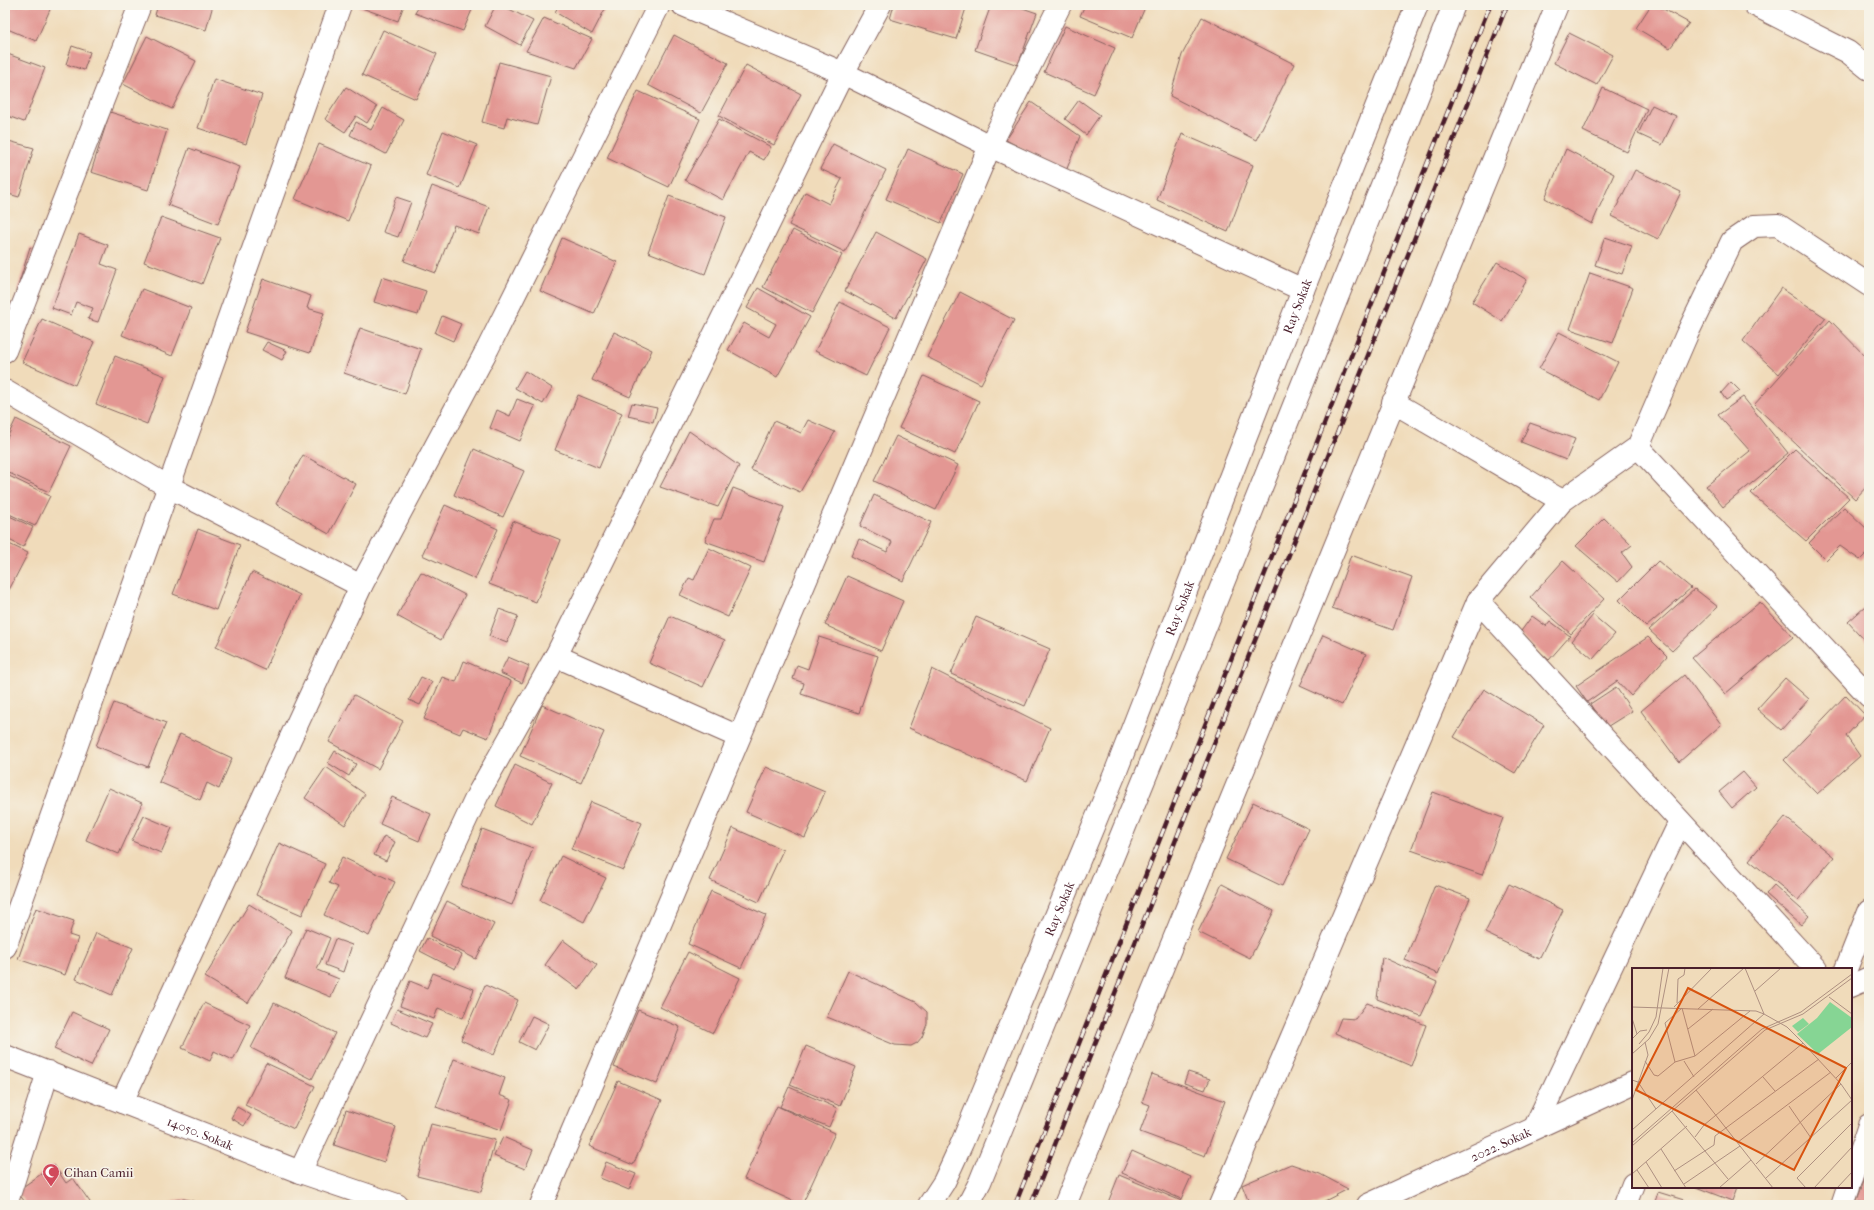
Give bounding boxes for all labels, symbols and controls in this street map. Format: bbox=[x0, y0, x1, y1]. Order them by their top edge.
street label: Ray Sokak bbox=[1279, 276, 1314, 336]
street label: Ray Sokak bbox=[1162, 578, 1197, 638]
street label: Ray Sokak bbox=[1041, 879, 1077, 938]
inset map bbox=[1632, 968, 1852, 1188]
street label: 14050. Sokak bbox=[165, 1113, 236, 1153]
street label: 2022. Sokak bbox=[1468, 1123, 1534, 1164]
mosque icon: Cihan Camii bbox=[41, 1162, 61, 1187]
place label: Cihan Camii bbox=[64, 1165, 134, 1180]

